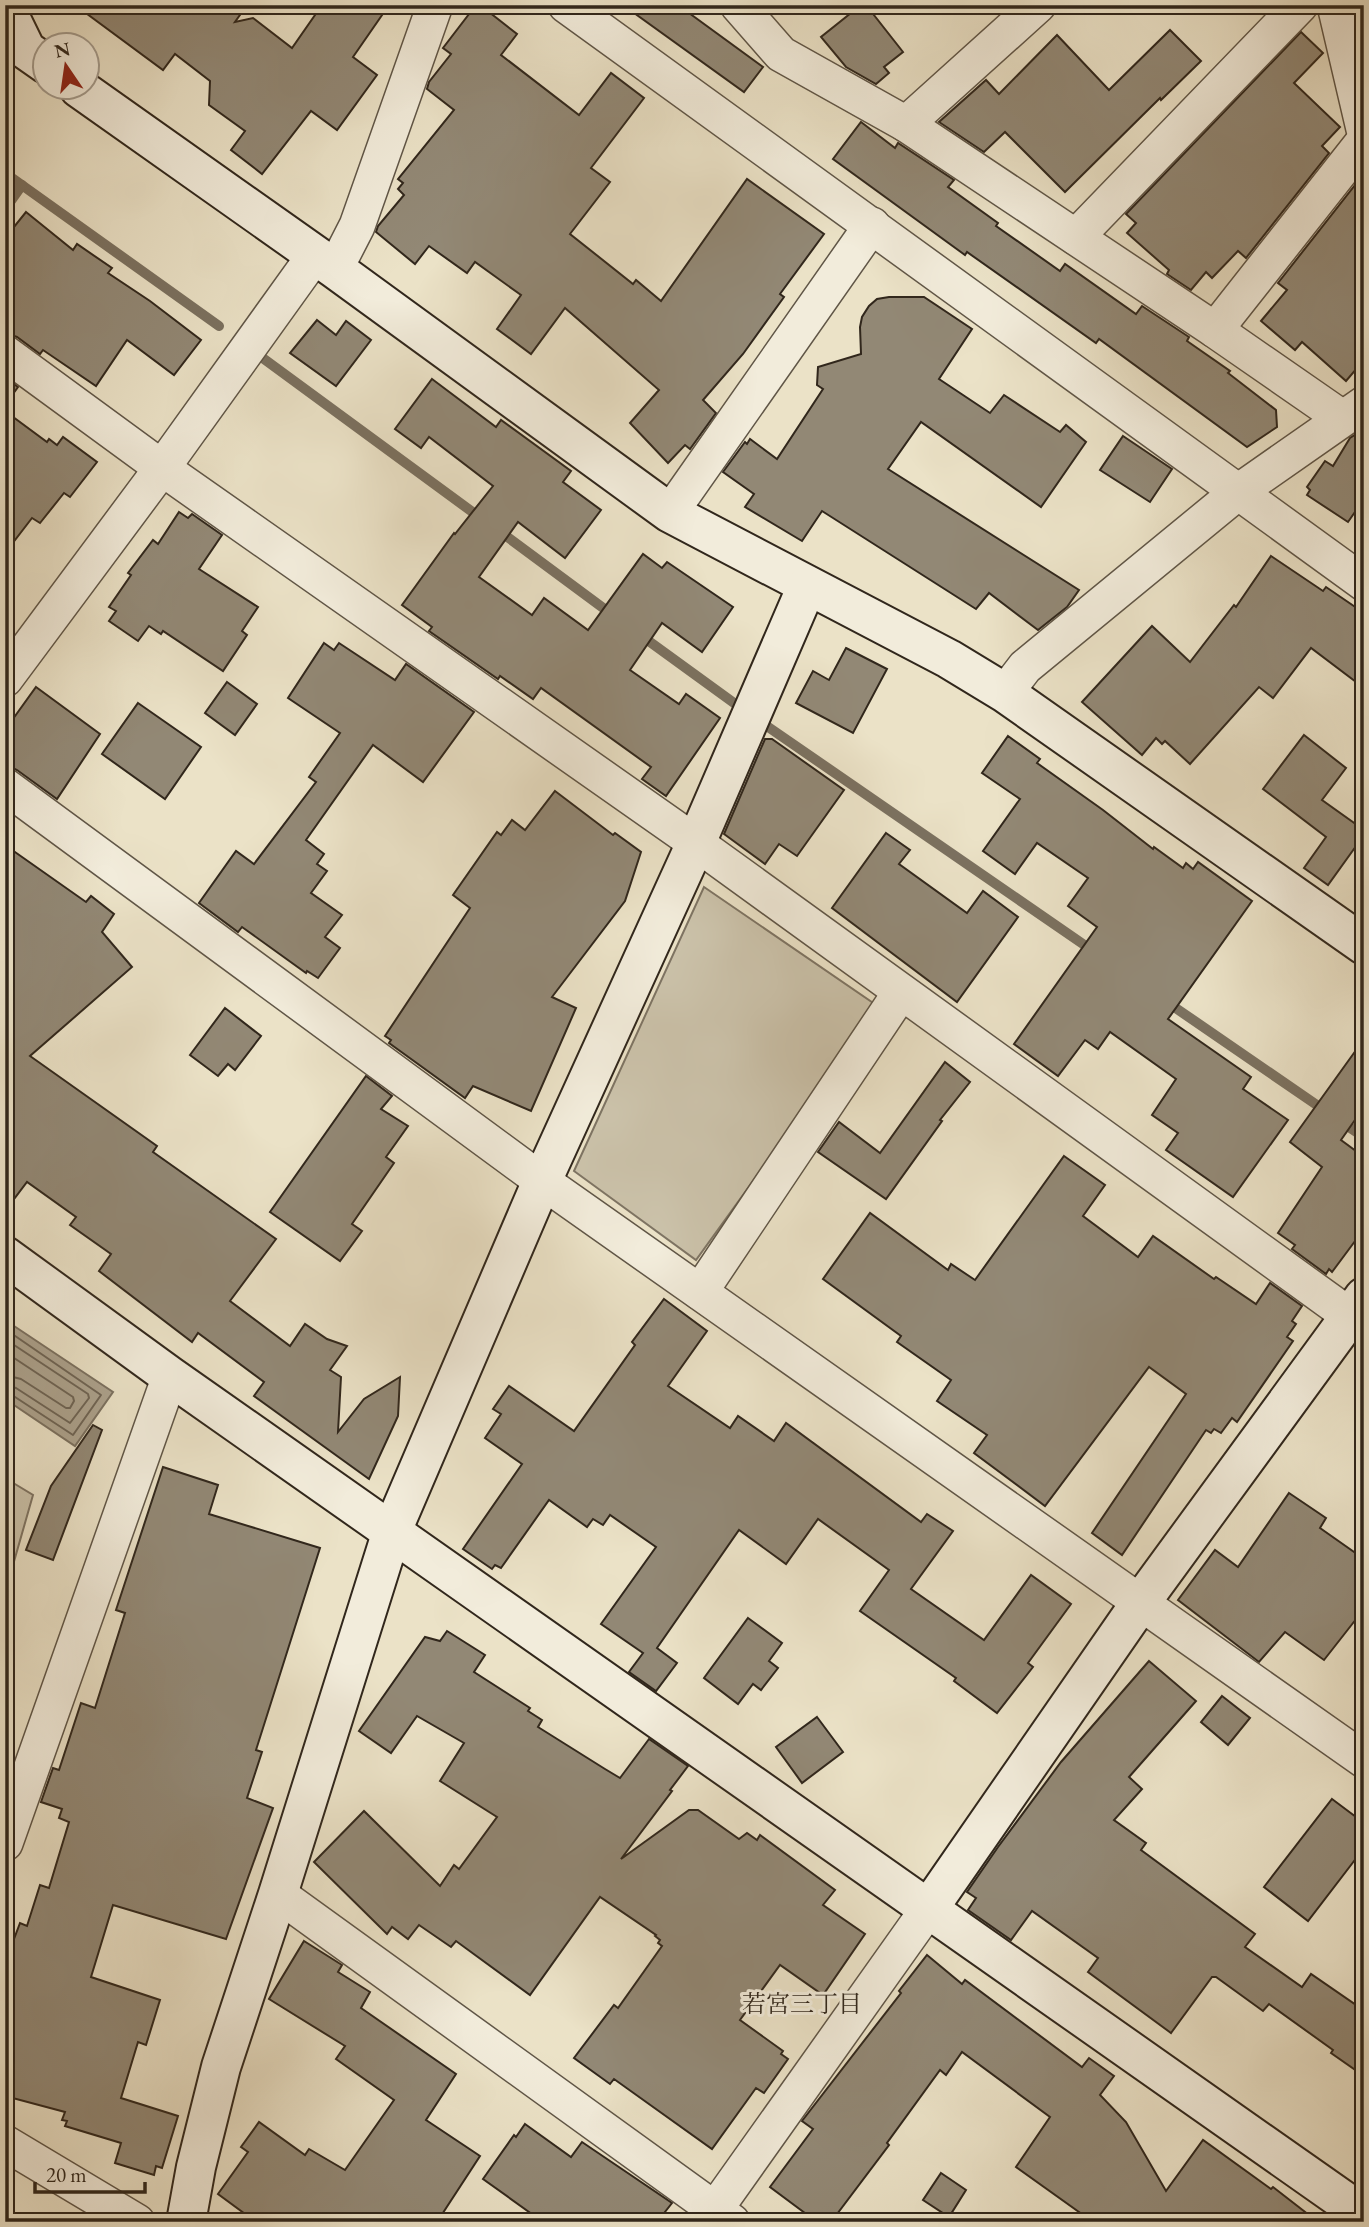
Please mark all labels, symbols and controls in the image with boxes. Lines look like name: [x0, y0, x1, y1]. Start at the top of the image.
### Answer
north arrow: [32, 32, 102, 102]
text: N: [52, 36, 73, 64]
district label: 若宮三丁目: [742, 1988, 862, 2019]
scale bar: [35, 2150, 145, 2194]
text: 20 m: [46, 2161, 87, 2188]

